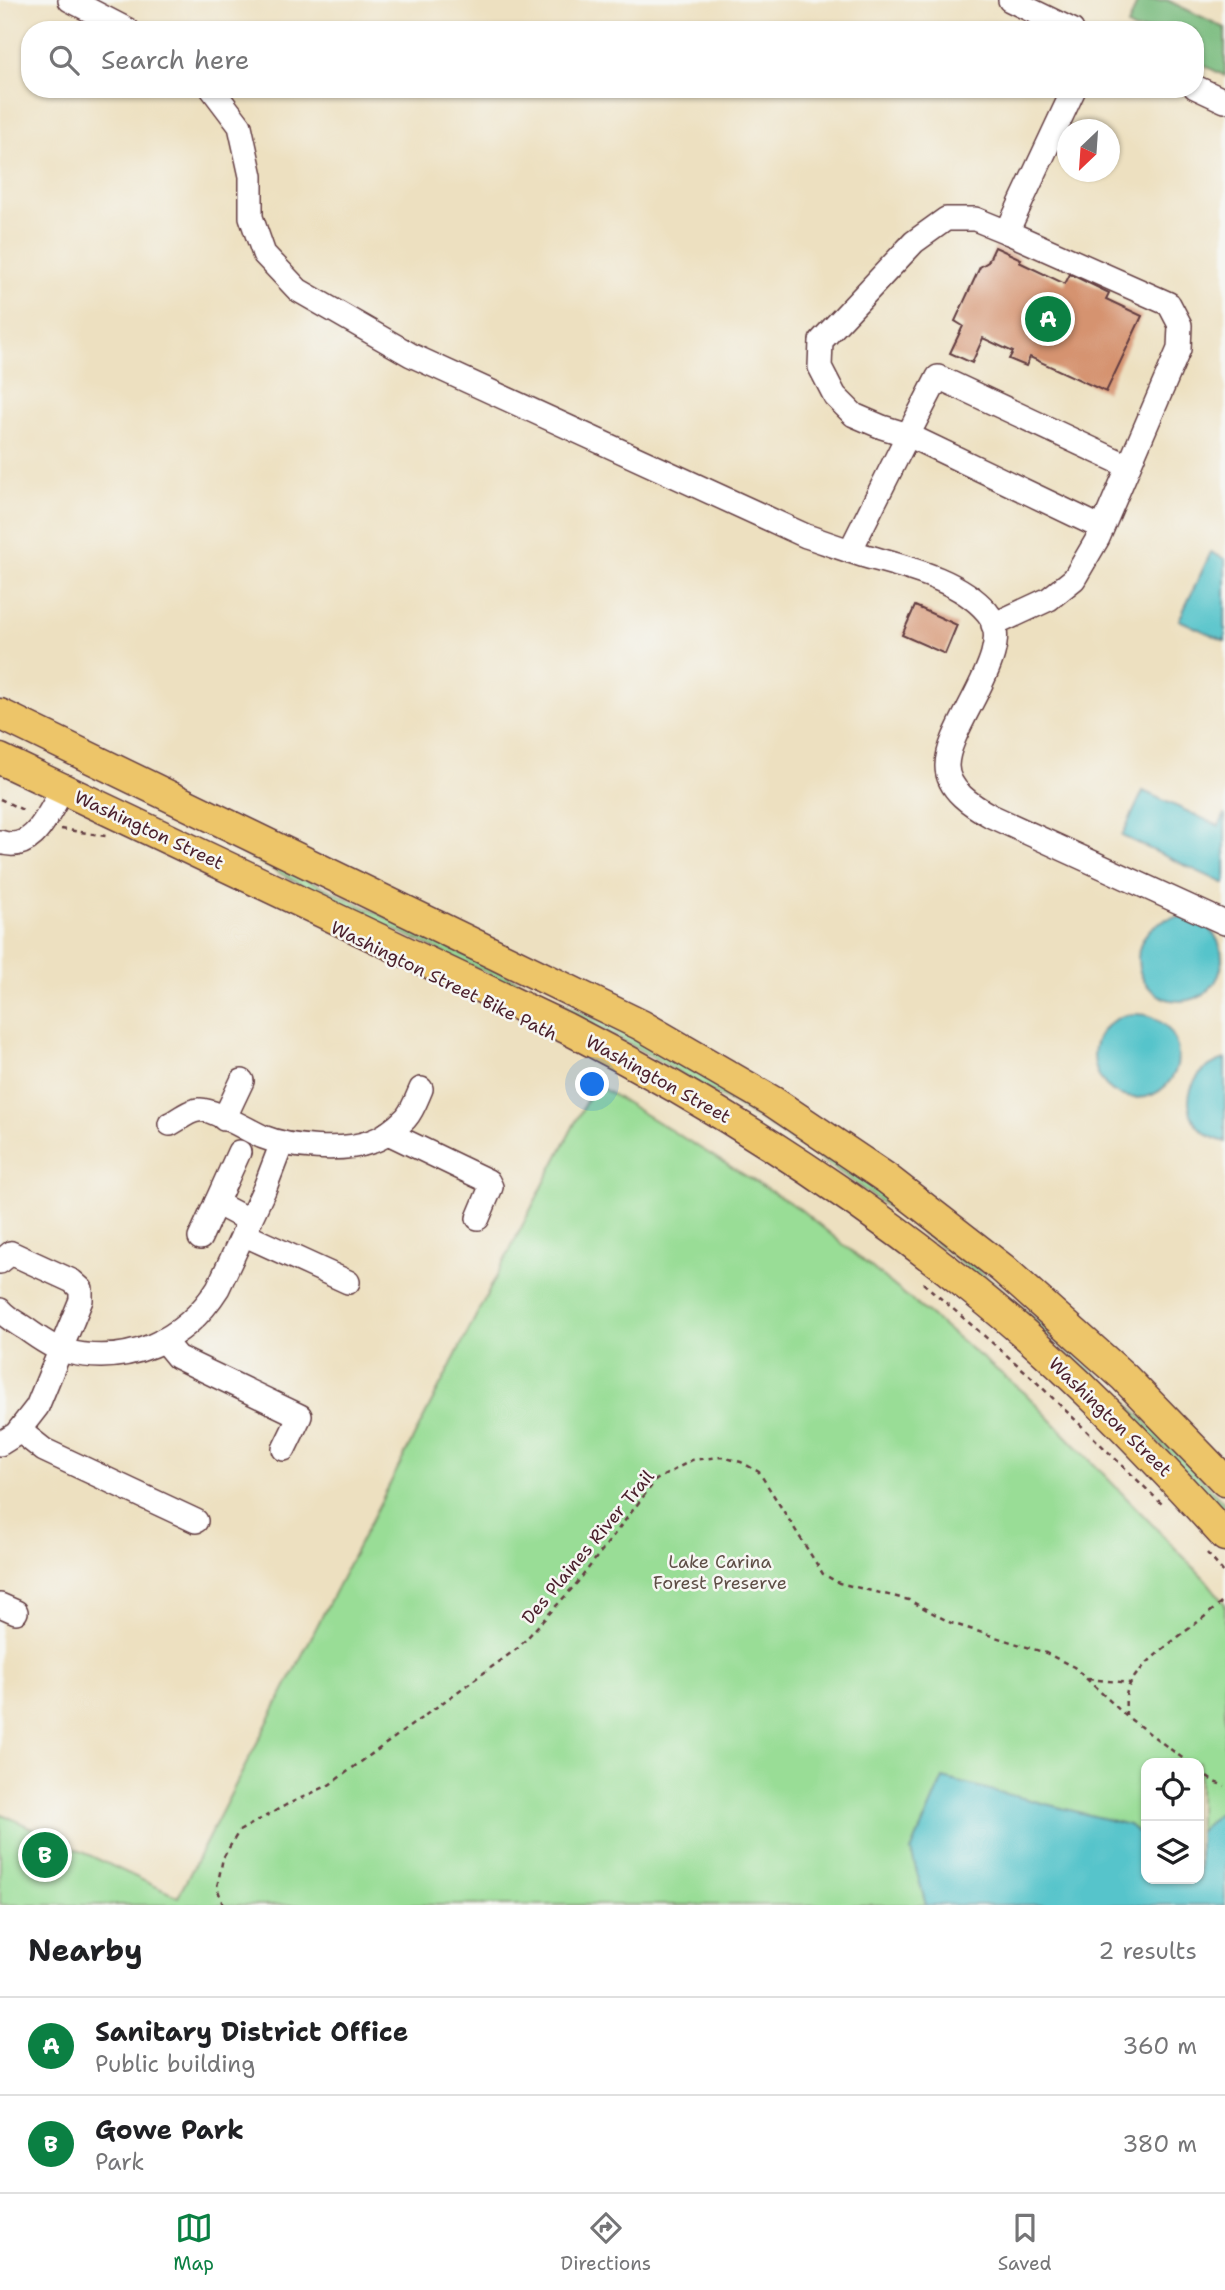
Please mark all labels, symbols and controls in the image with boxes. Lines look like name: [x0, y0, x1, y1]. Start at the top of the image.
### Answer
search box: [21, 21, 1204, 98]
icon: search: [45, 41, 83, 79]
text: Search here: [101, 42, 250, 77]
north arrow: [1057, 119, 1120, 182]
pin: A: [1025, 293, 1071, 345]
street label: Washington Street: [70, 785, 228, 875]
street label: Washington Street Bike Path: [327, 916, 561, 1046]
street label: Washington Street: [581, 1029, 735, 1129]
your location: [575, 1067, 609, 1101]
street label: Washington Street: [1043, 1352, 1177, 1482]
street label: Des Plaines River Trail: [516, 1465, 660, 1629]
park label: Lake Carina Forest Preserve: [653, 1550, 787, 1595]
map controls: [1141, 1758, 1204, 1884]
button: locate: [1141, 1758, 1204, 1821]
button: layers: [1141, 1821, 1204, 1884]
pin: B: [22, 1829, 68, 1881]
text: Nearby: [28, 1930, 143, 1971]
text: 2 results: [1098, 1936, 1197, 1966]
text: Sanitary District Office: [95, 2014, 408, 2049]
text: A: [42, 2031, 60, 2061]
text: 360 m: [1122, 2031, 1197, 2061]
text: Public building: [95, 2049, 255, 2079]
text: Gowe Park: [95, 2112, 244, 2147]
text: B: [44, 2129, 58, 2159]
text: 380 m: [1122, 2129, 1197, 2159]
text: Park: [95, 2147, 144, 2177]
tab: Map: [173, 2209, 214, 2276]
tab: Directions: [561, 2209, 651, 2276]
tab: Saved: [998, 2209, 1052, 2276]

